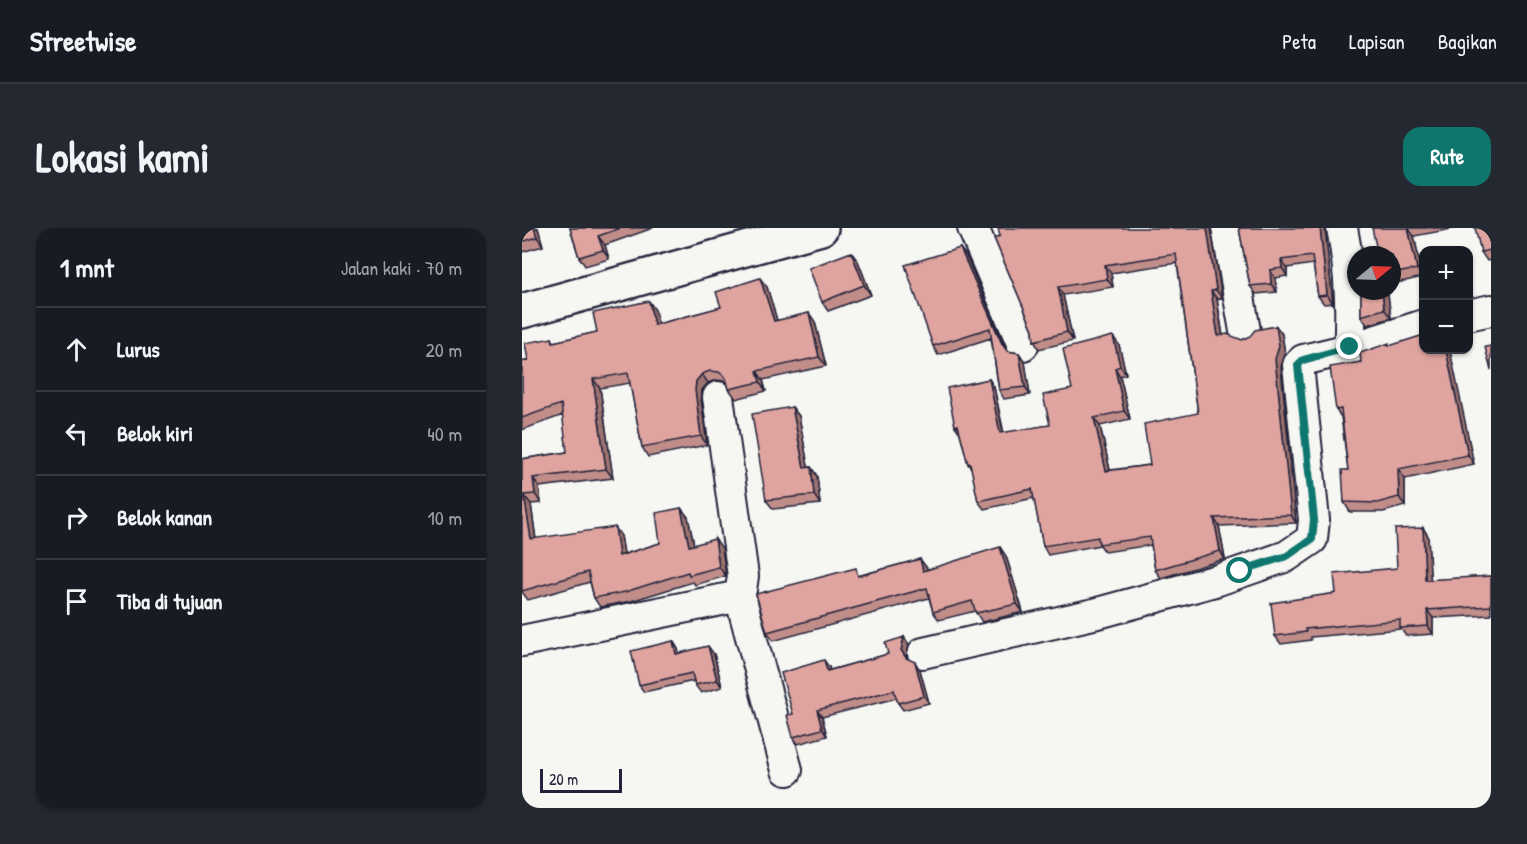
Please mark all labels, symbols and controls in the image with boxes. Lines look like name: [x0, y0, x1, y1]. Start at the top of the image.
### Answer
text: Streetwise: [30, 22, 136, 60]
text: Peta: [1282, 27, 1316, 56]
text: Lapisan: [1349, 27, 1405, 56]
text: Bagikan: [1438, 27, 1497, 56]
button: Rute: [1403, 127, 1491, 186]
text: Lokasi kami: [36, 128, 210, 185]
north arrow: [1347, 246, 1401, 300]
map controls: [1419, 246, 1473, 354]
button: +: [1419, 246, 1473, 300]
text: 1 mnt: [60, 250, 114, 285]
text: Jalan kaki · 70 m: [341, 254, 462, 281]
button: −: [1419, 300, 1473, 354]
icon: ahead: [60, 333, 93, 366]
route end: [1336, 333, 1362, 359]
text: Lurus: [117, 334, 160, 364]
text: 20 m: [425, 336, 462, 363]
icon: left: [60, 417, 93, 450]
text: Belok kiri: [117, 418, 193, 448]
text: 40 m: [427, 420, 462, 447]
icon: right: [60, 501, 93, 534]
text: Belok kanan: [117, 502, 212, 532]
text: 10 m: [428, 504, 462, 531]
route start: [1226, 557, 1252, 583]
icon: arrive: [60, 585, 93, 618]
text: Tiba di tujuan: [117, 586, 222, 616]
scale bar: [540, 766, 622, 794]
text: 20 m: [549, 768, 578, 790]

